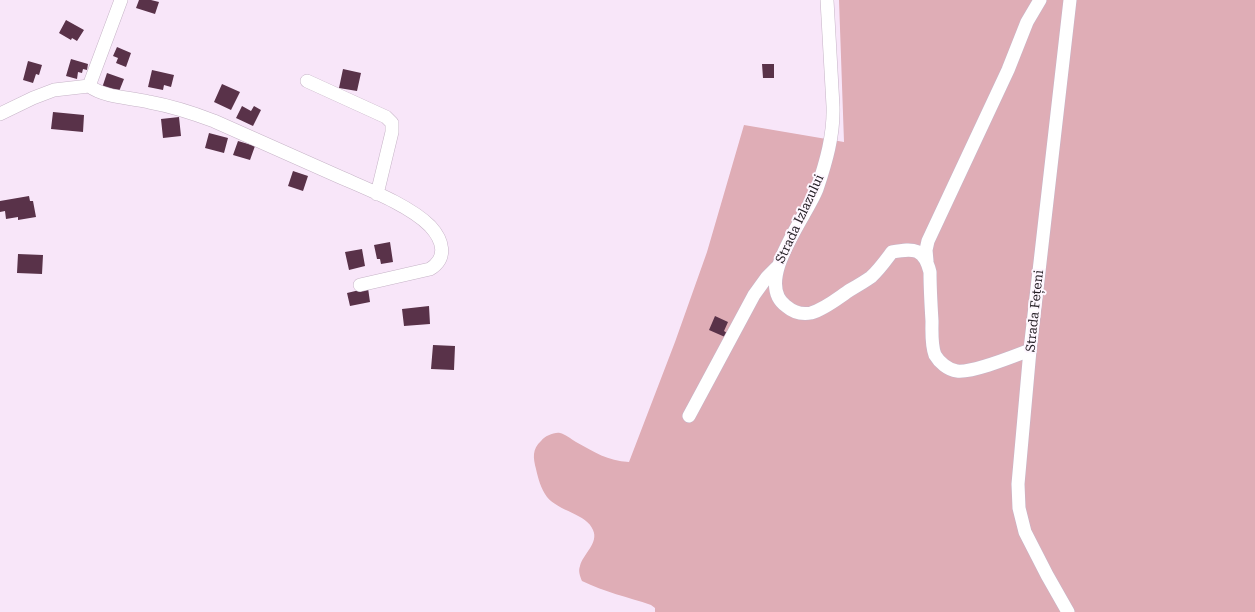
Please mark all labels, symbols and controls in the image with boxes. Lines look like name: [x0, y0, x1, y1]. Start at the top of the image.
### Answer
street label: Strada Izlazului: [773, 172, 827, 266]
street label: Strada Fețeni: [1023, 269, 1047, 353]

